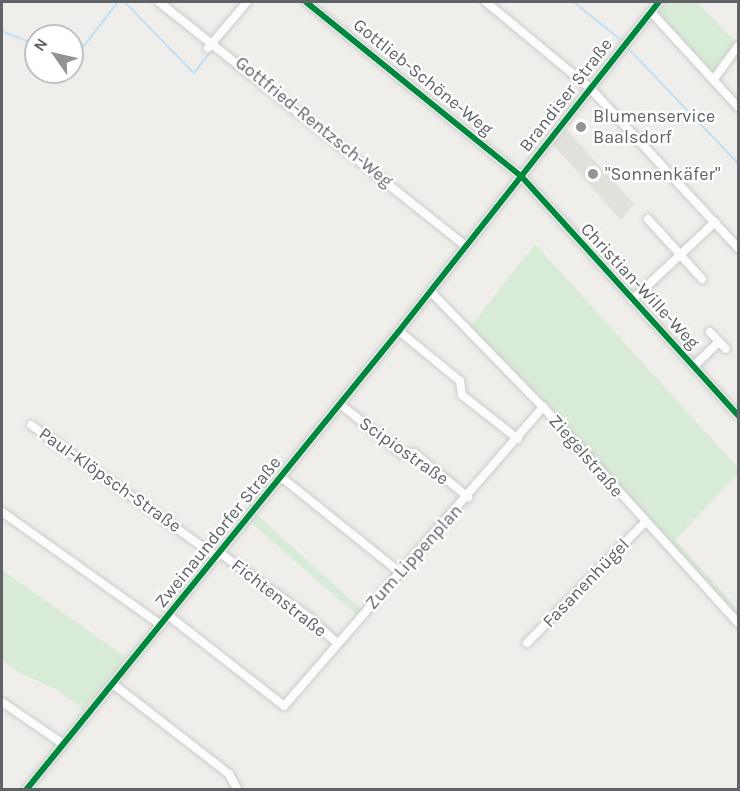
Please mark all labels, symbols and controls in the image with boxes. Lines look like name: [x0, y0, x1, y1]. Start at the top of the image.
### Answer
street label: Gottlieb-Schöne-Weg: [349, 14, 497, 140]
north arrow: [24, 24, 84, 84]
street label: Brandiser Straße: [515, 34, 617, 156]
text: N: [29, 35, 51, 55]
street label: Gottfried-Rentzsch-Weg: [231, 52, 397, 192]
place label: Blumenservice Baalsdorf: [593, 106, 715, 148]
marker: Blumenservice Baalsdorf: [574, 120, 588, 134]
place label: "Sonnenkäfer": [605, 163, 720, 185]
marker: "Sonnenkäfer": [586, 167, 600, 181]
street label: Christian-Wille-Weg: [576, 219, 704, 353]
street label: Ziegelstraße: [544, 410, 628, 502]
street label: Scipiostraße: [355, 412, 453, 490]
street label: Paul-Klöpsch-Straße: [35, 423, 185, 537]
street label: Zweinaundorfer Straße: [150, 452, 286, 612]
street label: Zum Lippenplan: [361, 500, 467, 614]
street label: Fasanenhügel: [538, 534, 634, 632]
street label: Fichtenstraße: [227, 554, 331, 642]

